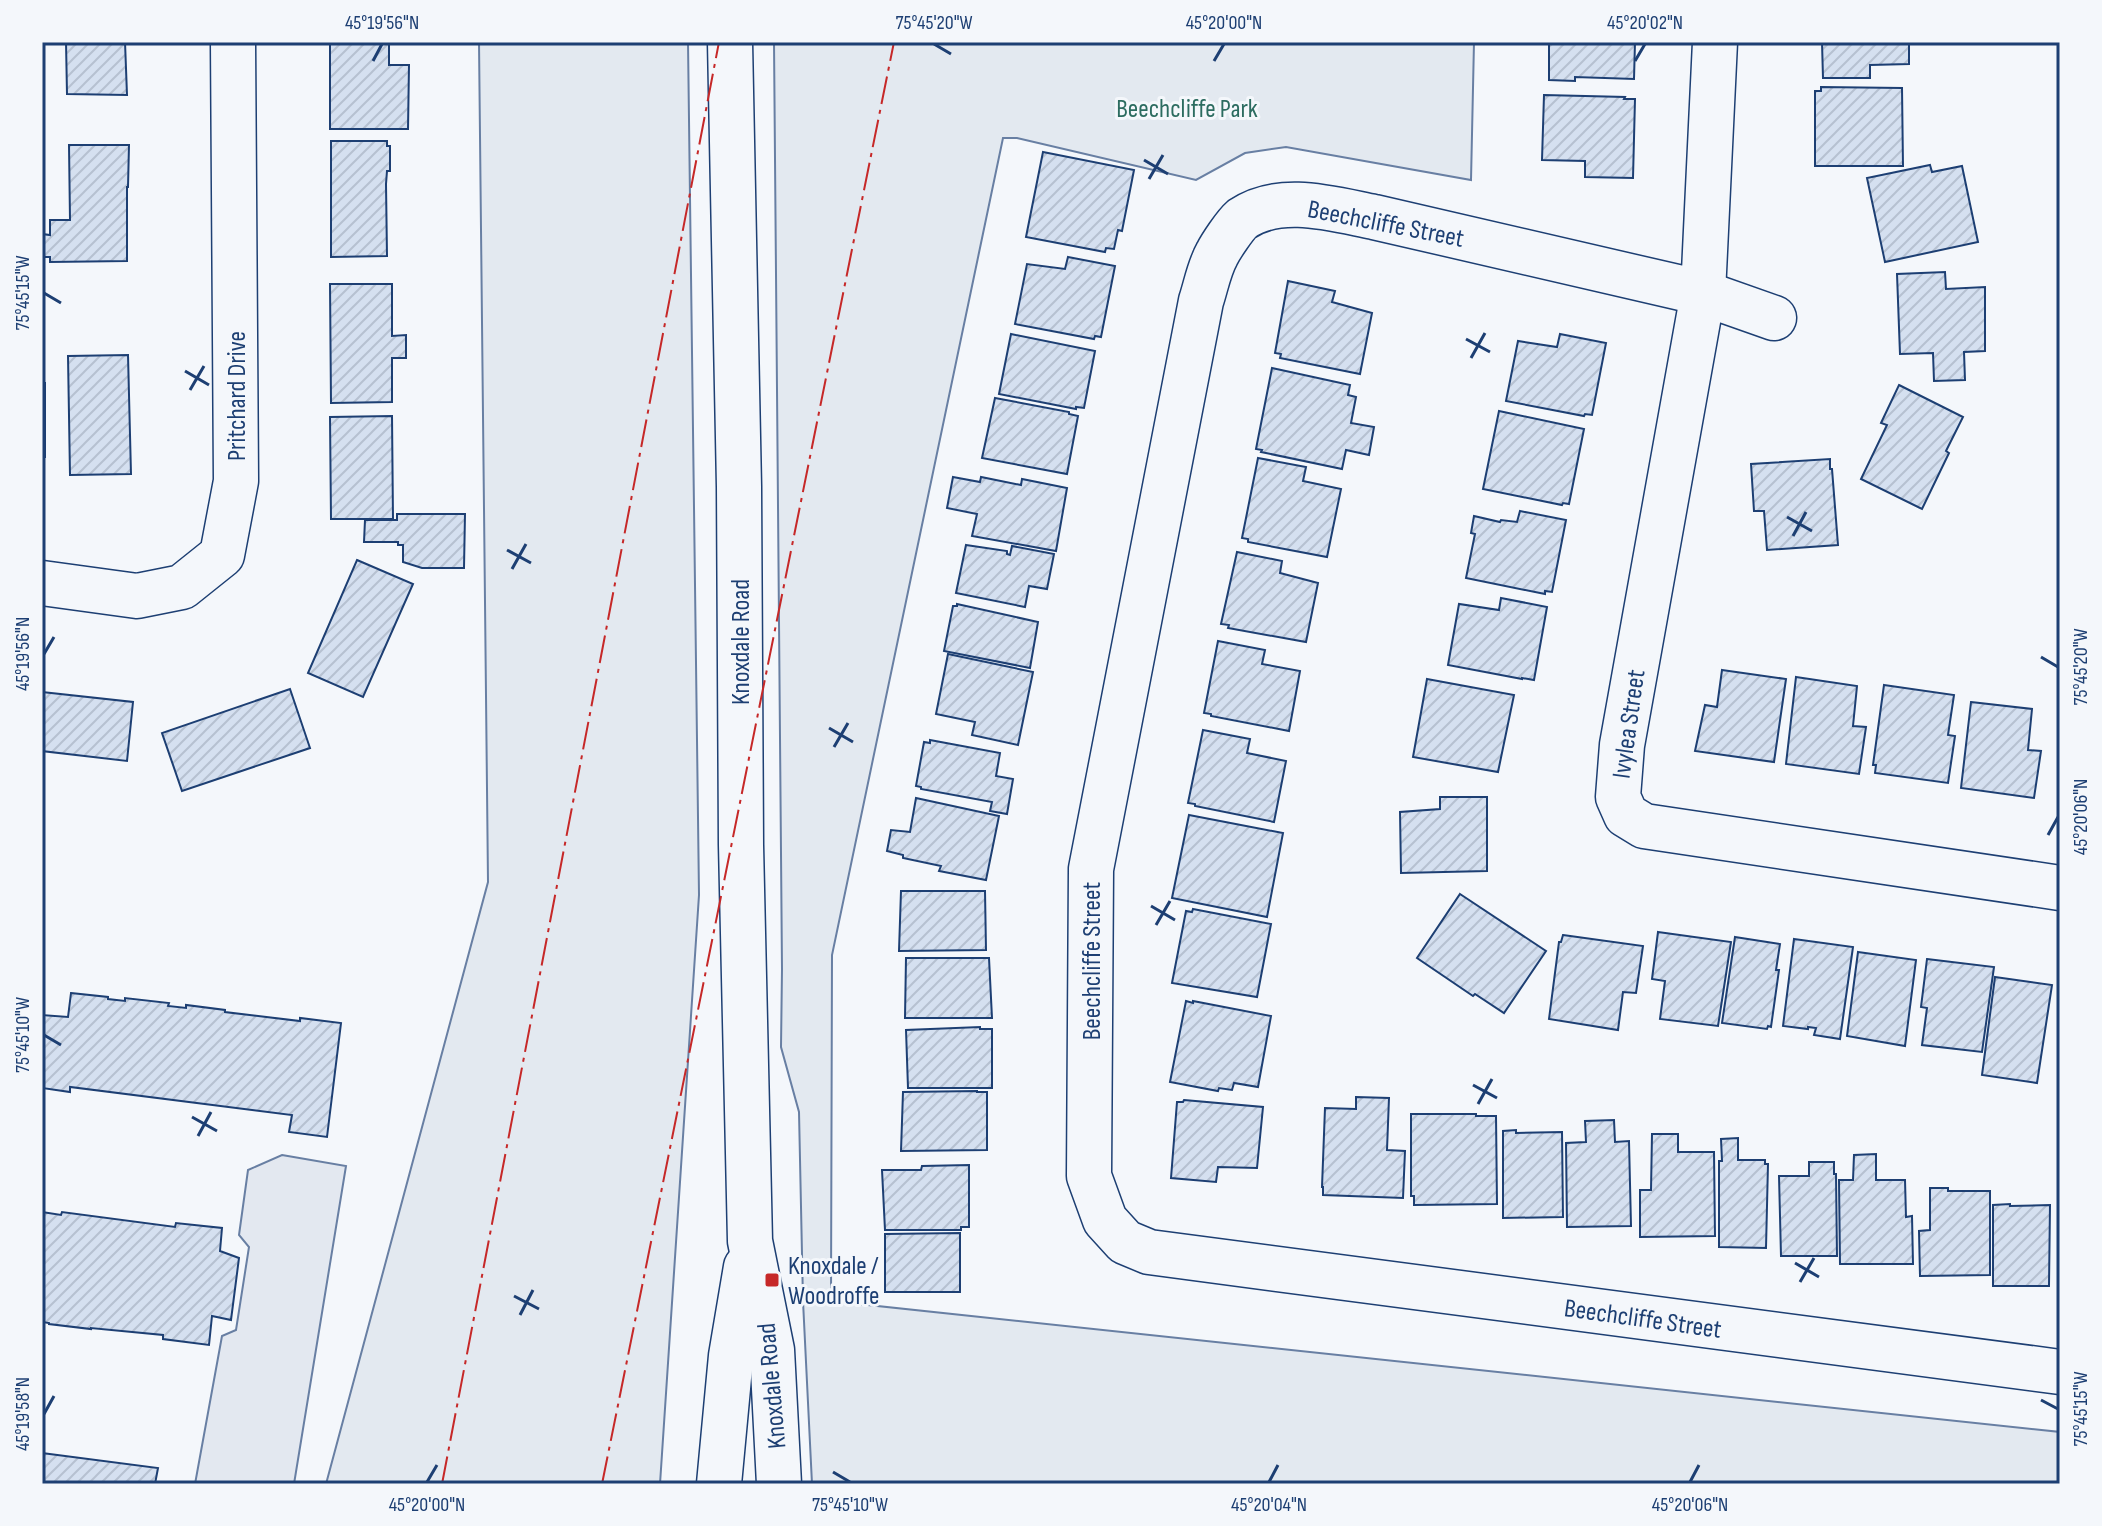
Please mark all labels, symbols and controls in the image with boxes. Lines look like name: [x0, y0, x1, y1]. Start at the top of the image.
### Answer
text: 45°19'56"N: [345, 11, 419, 35]
text: 75°45'20"W: [895, 11, 973, 35]
text: 45°20'00"N: [1186, 11, 1262, 35]
text: 45°20'02"N: [1607, 11, 1683, 35]
park label: Beechcliffe Park: [1116, 94, 1258, 125]
street label: Beechcliffe Street: [1305, 194, 1466, 255]
text: 75°45'15"W: [11, 256, 35, 330]
street label: Pritchard Drive: [222, 331, 253, 461]
street label: Knoxdale Road: [726, 579, 757, 705]
text: 45°19'56"N: [11, 617, 35, 691]
text: 75°45'20"W: [2069, 628, 2093, 706]
street label: Ivylea Street: [1607, 668, 1652, 781]
text: 45°20'06"N: [2069, 779, 2093, 855]
street label: Beechcliffe Street: [1077, 882, 1108, 1040]
text: 75°45'10"W: [11, 997, 35, 1073]
place label: Knoxdale / Woodroffe: [788, 1251, 879, 1312]
marker: Knoxdale / Woodroffe: [763, 1271, 781, 1289]
street label: Beechcliffe Street: [1562, 1293, 1723, 1346]
street label: Knoxdale Road: [752, 1322, 793, 1450]
text: 75°45'15"W: [2069, 1372, 2093, 1446]
text: 45°19'58"N: [11, 1377, 35, 1451]
text: 45°20'00"N: [389, 1493, 465, 1517]
text: 75°45'10"W: [812, 1493, 888, 1517]
text: 45°20'04"N: [1231, 1493, 1307, 1517]
text: 45°20'06"N: [1652, 1493, 1728, 1517]

